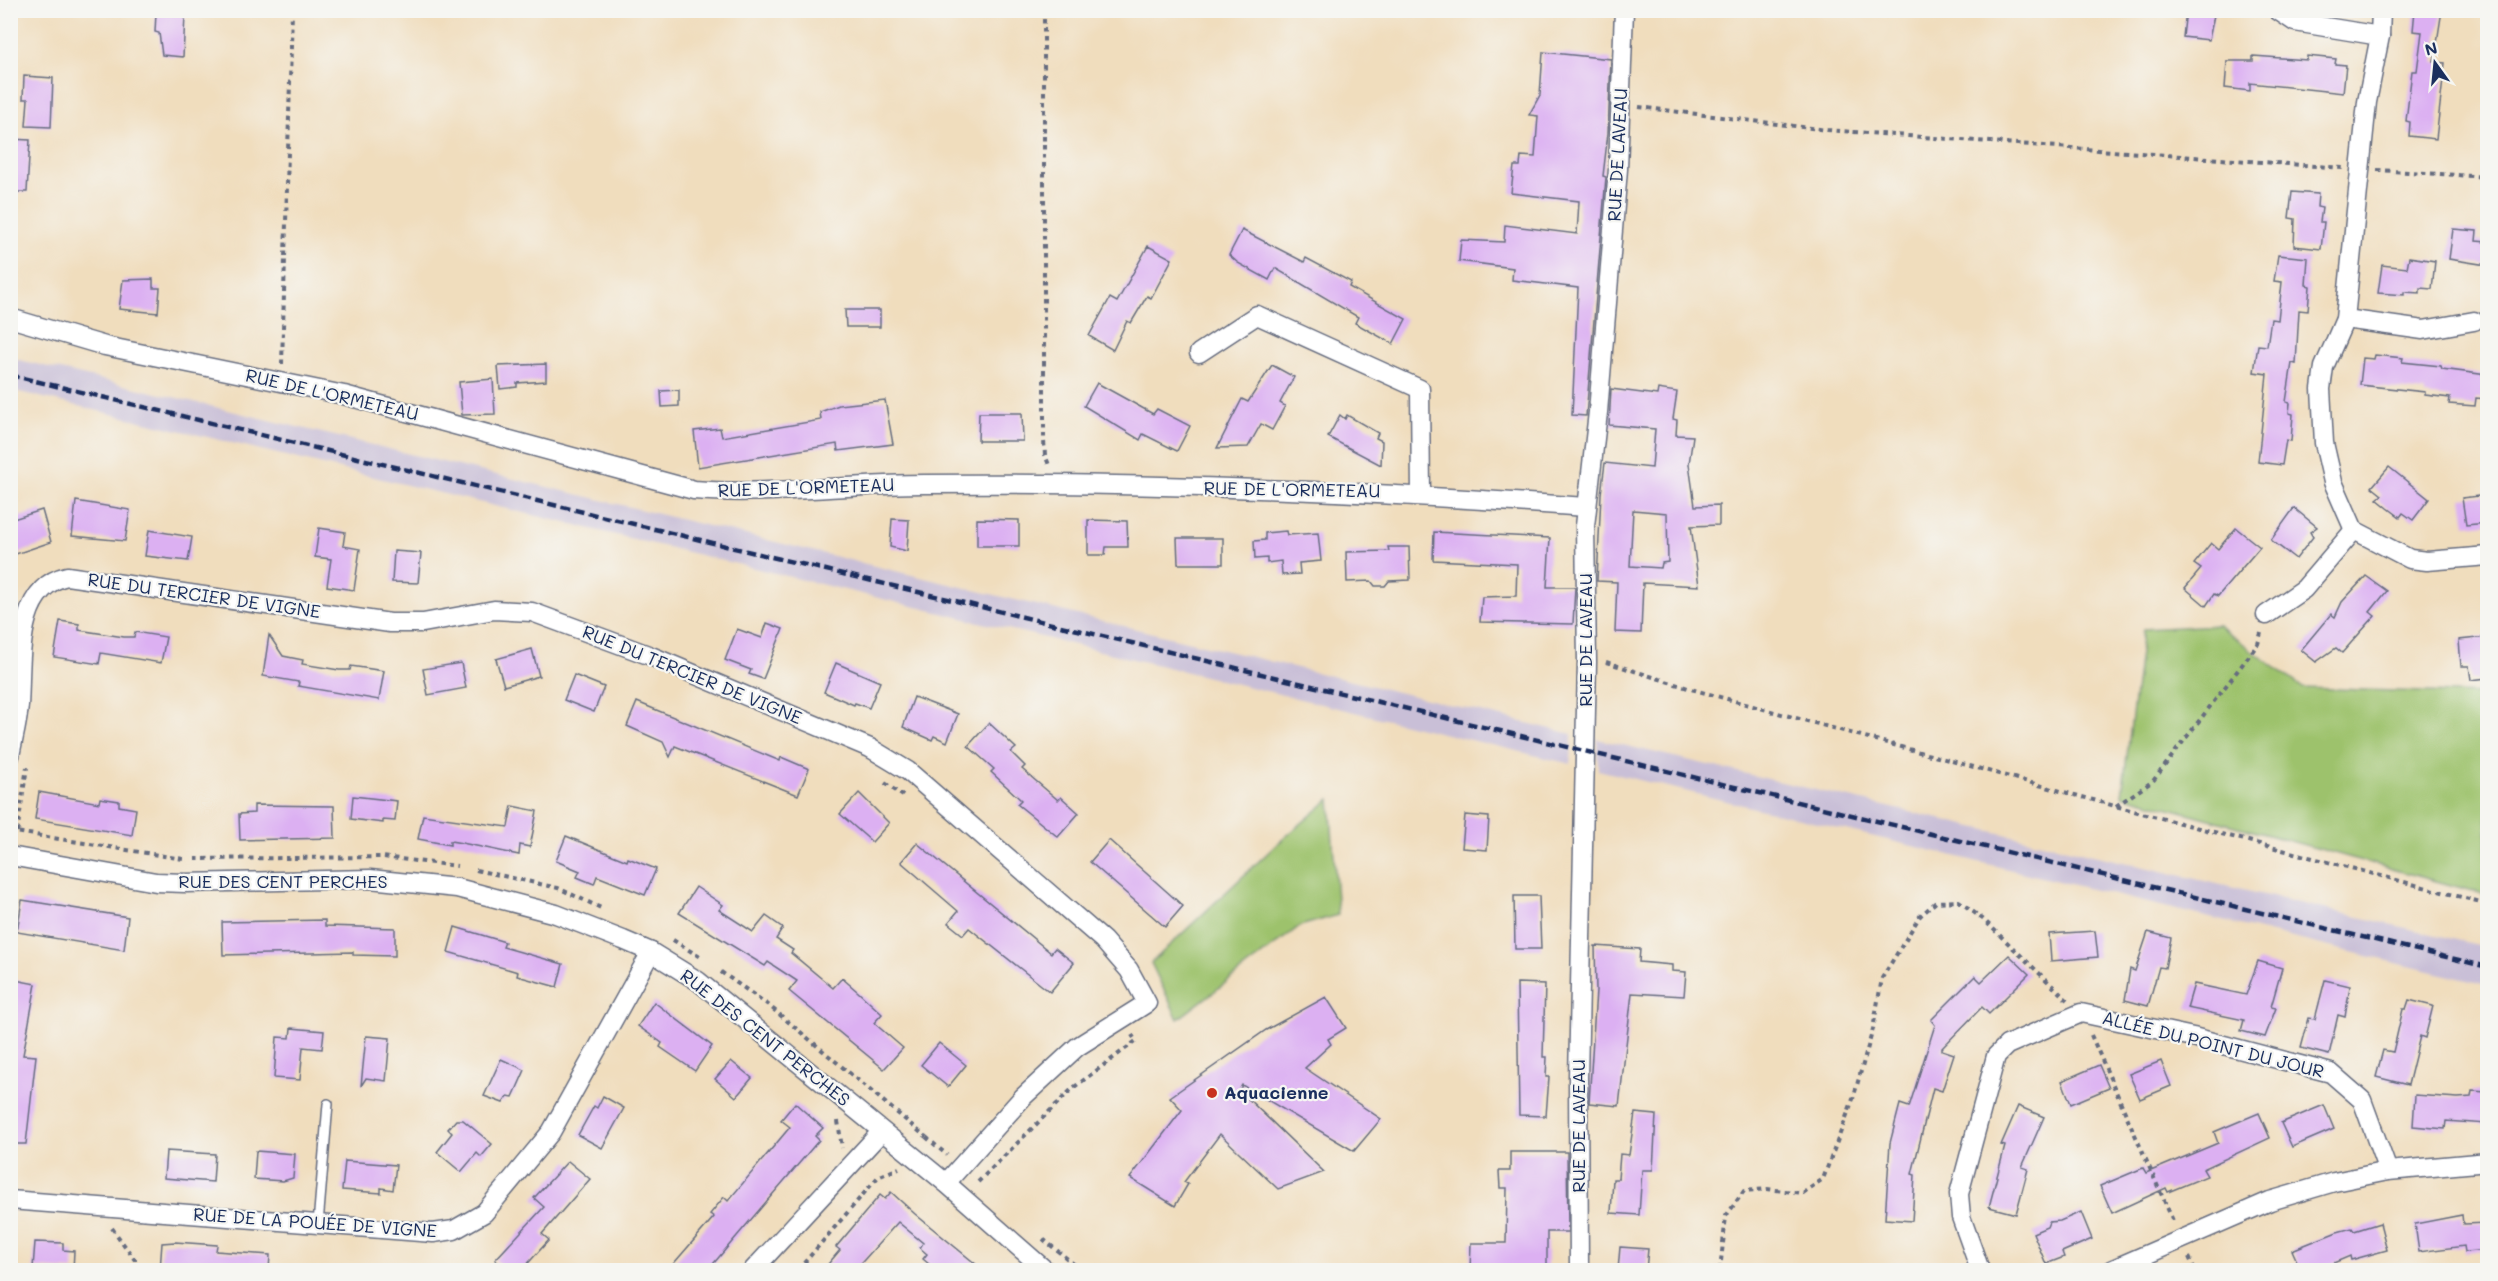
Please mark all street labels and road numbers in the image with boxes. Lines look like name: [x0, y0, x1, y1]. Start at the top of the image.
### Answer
street label: RUE DE LAVEAU: [1602, 88, 1632, 222]
street label: RUE DE L'ORMETEAU: [243, 362, 421, 426]
street label: RUE DE L'ORMETEAU: [717, 472, 895, 502]
street label: RUE DE L'ORMETEAU: [1203, 475, 1381, 503]
street label: RUE DU TERCIER DE VIGNE: [86, 567, 322, 623]
street label: RUE DE LAVEAU: [1573, 573, 1597, 707]
street label: RUE DU TERCIER DE VIGNE: [579, 619, 806, 729]
street label: RUE DES CENT PERCHES: [178, 869, 388, 893]
street label: RUE DES CENT PERCHES: [676, 963, 856, 1111]
street label: ALLÉE DU POINT DU JOUR: [2100, 1005, 2327, 1083]
street label: RUE DE LAVEAU: [1566, 1059, 1590, 1193]
street label: RUE DE LA POUÉE DE VIGNE: [192, 1202, 438, 1242]

